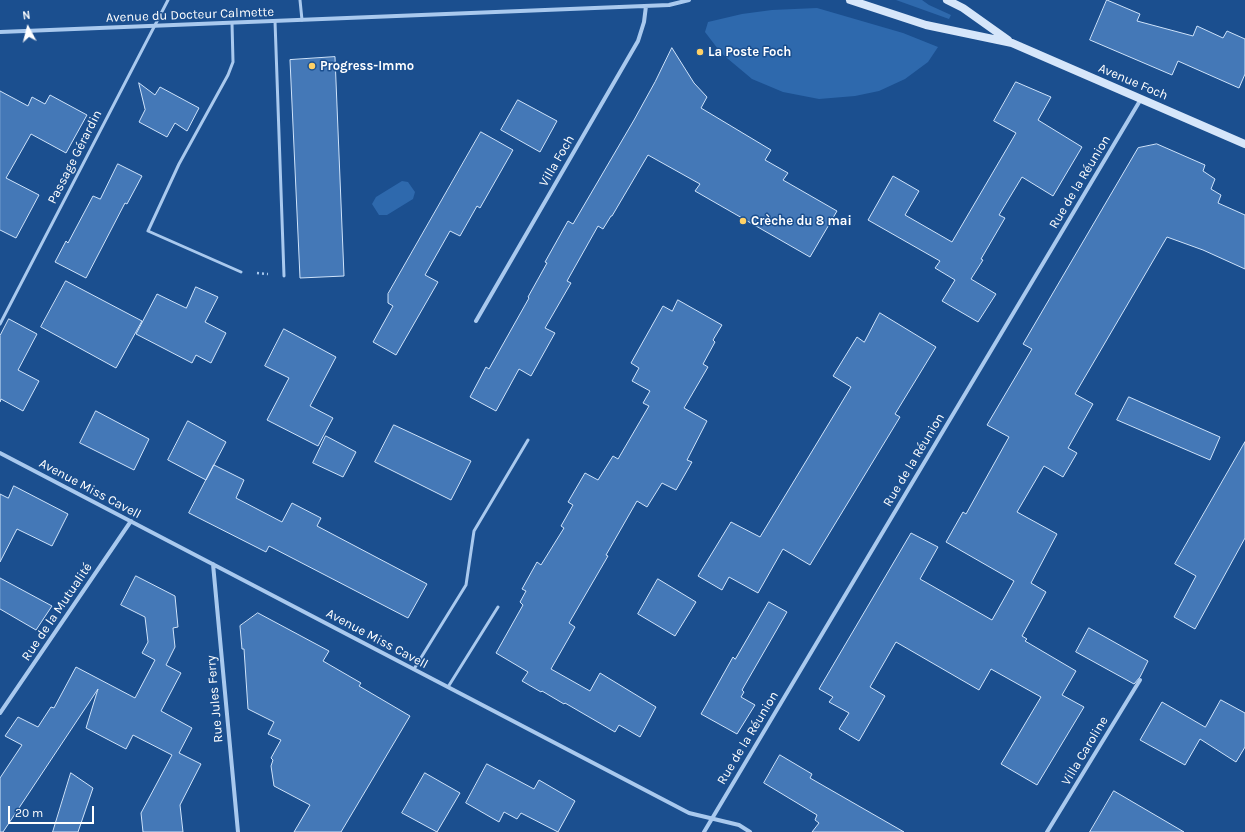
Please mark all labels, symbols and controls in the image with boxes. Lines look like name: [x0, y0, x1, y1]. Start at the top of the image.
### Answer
street label: Avenue du Docteur Calmette: [106, 4, 274, 26]
north arrow: [8, 8, 48, 48]
text: N: [22, 9, 31, 23]
place label: La Poste Foch: [708, 44, 791, 60]
marker: La Poste Foch: [695, 47, 705, 57]
place label: Progress-Immo: [320, 58, 414, 74]
street label: Avenue Foch: [1096, 60, 1170, 104]
marker: Progress-Immo: [307, 61, 317, 71]
street label: Passage Gérardin: [45, 107, 105, 207]
street label: Villa Foch: [536, 132, 578, 190]
street label: Rue de la Réunion: [1046, 132, 1114, 232]
place label: Crèche du 8 mai: [751, 213, 852, 229]
marker: Crèche du 8 mai: [738, 216, 748, 226]
street label: Rue de la Réunion: [880, 410, 948, 510]
street label: Avenue Miss Cavell: [36, 456, 144, 522]
street label: Rue de la Mutualité: [18, 560, 96, 664]
street label: Avenue Miss Cavell: [323, 606, 431, 672]
street label: Rue Jules Ferry: [203, 655, 227, 743]
street label: Rue de la Réunion: [714, 688, 782, 788]
street label: Villa Caroline: [1058, 714, 1112, 788]
scale bar: [10, 798, 96, 824]
text: 20 m: [15, 806, 43, 820]

